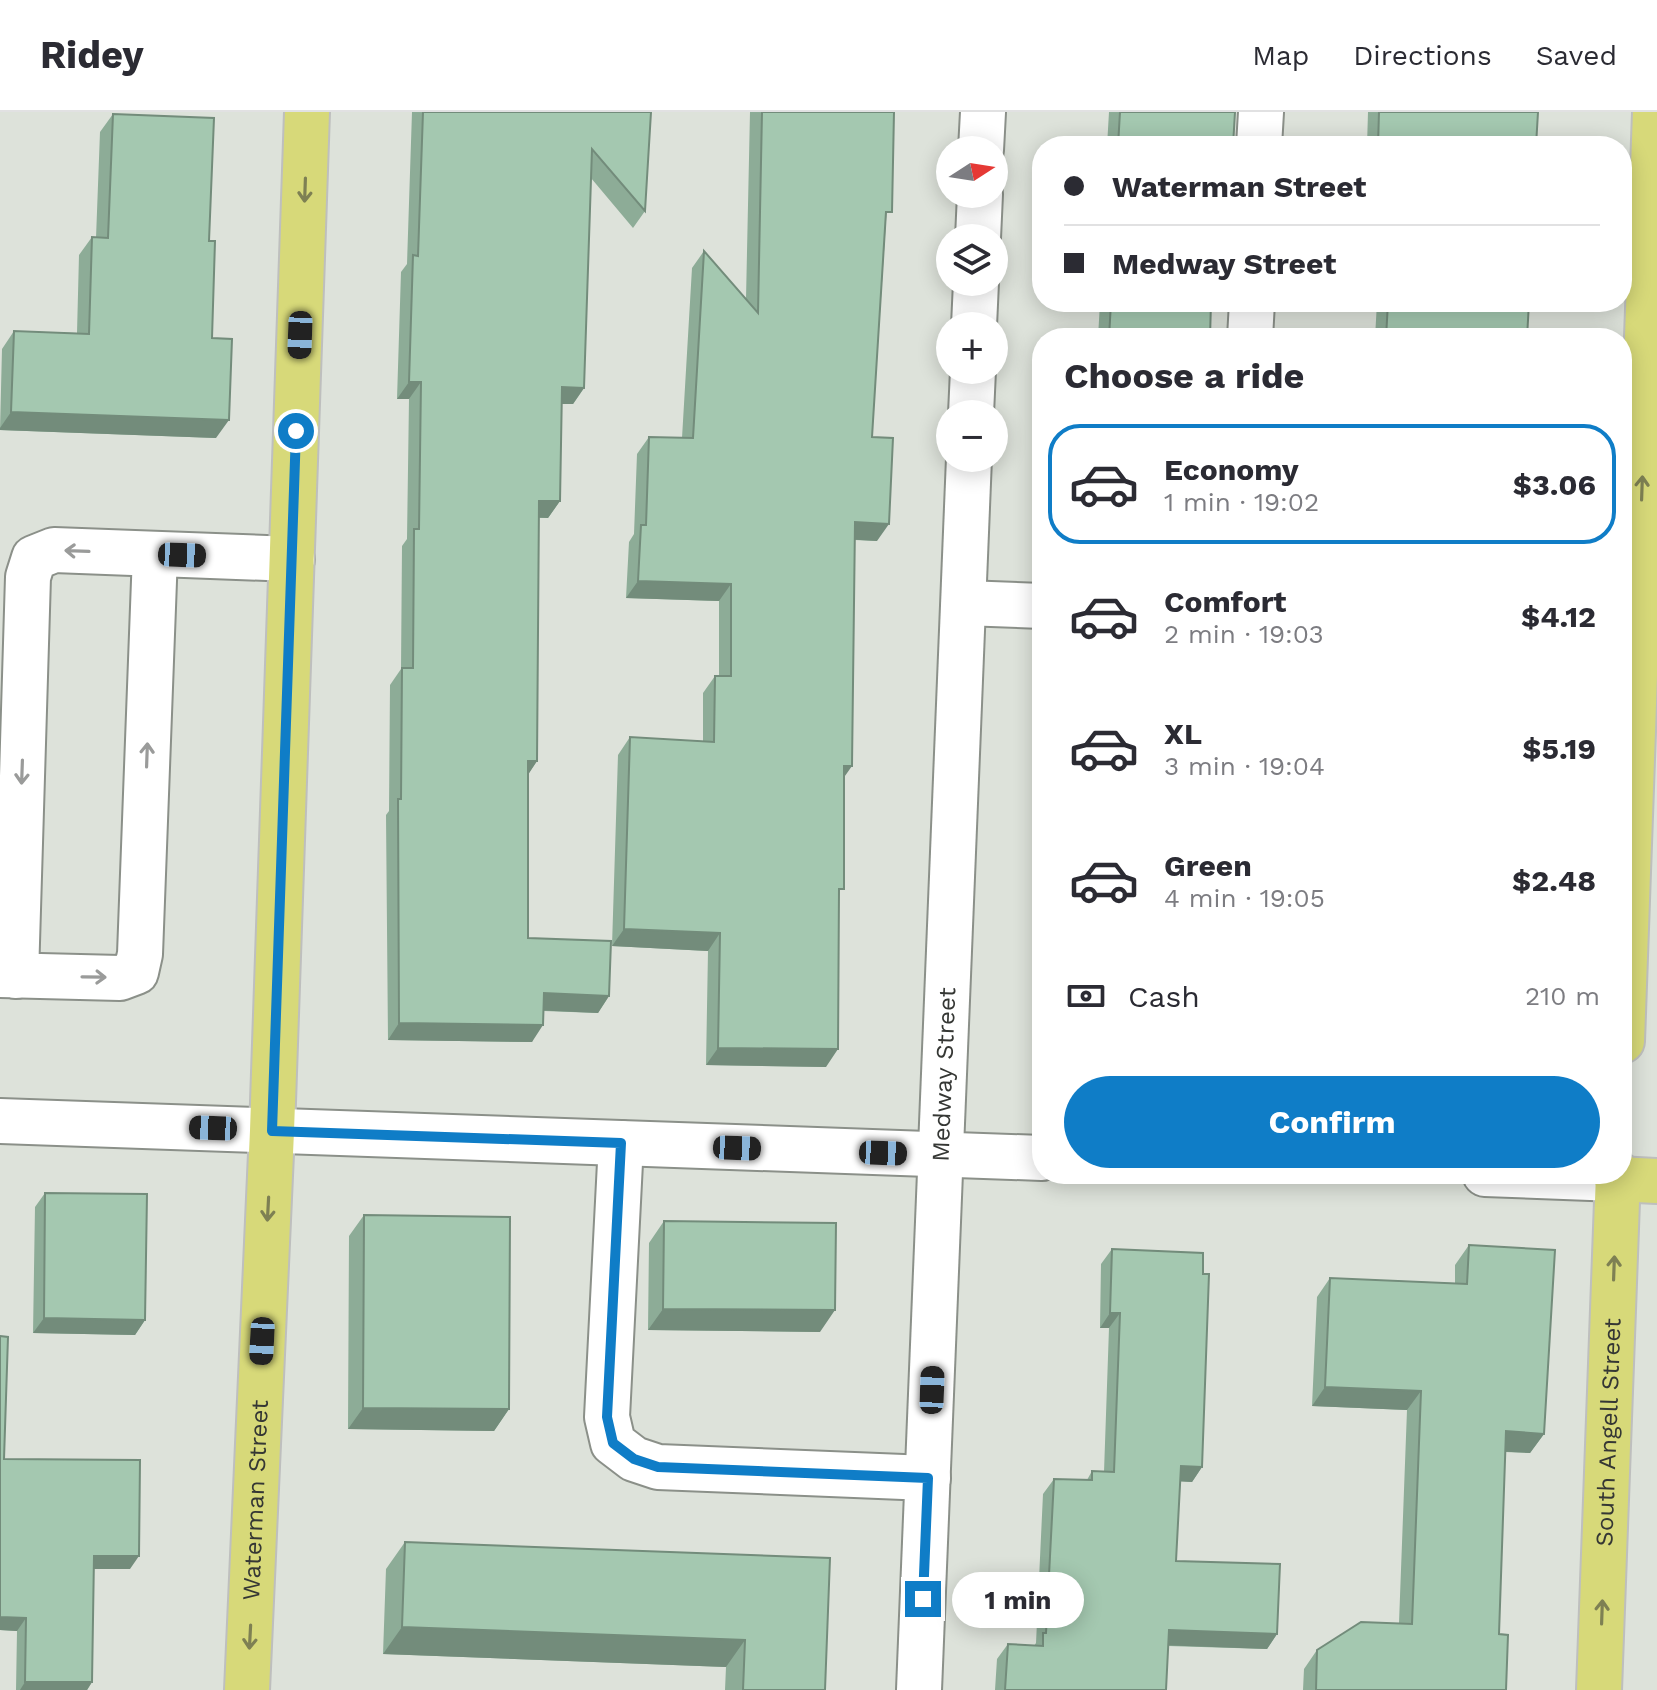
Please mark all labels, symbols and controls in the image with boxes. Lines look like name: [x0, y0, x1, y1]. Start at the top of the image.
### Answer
text: Ridey: [40, 33, 144, 77]
text: Map: [1252, 39, 1309, 72]
text: Directions: [1353, 39, 1492, 72]
text: Saved: [1536, 39, 1617, 72]
north arrow: [936, 136, 1008, 208]
map controls: [936, 136, 1008, 472]
text: Waterman Street: [1112, 169, 1366, 204]
one-way arrow: [297, 176, 312, 203]
button: layers: [936, 224, 1008, 296]
text: Medway Street: [1112, 246, 1336, 281]
car: [287, 311, 313, 359]
button: +: [936, 312, 1008, 384]
text: Choose a ride: [1064, 355, 1304, 397]
button: −: [936, 400, 1008, 472]
route start: [278, 413, 314, 449]
icon: car: [1068, 448, 1140, 520]
text: Economy: [1164, 452, 1299, 487]
text: $3.06: [1513, 467, 1596, 502]
one-way arrow: [1634, 475, 1649, 502]
text: 1 min · 19:02: [1164, 487, 1319, 517]
car: [158, 542, 206, 568]
one-way arrow: [64, 543, 91, 558]
icon: car: [1068, 580, 1140, 652]
text: Comfort: [1164, 584, 1286, 619]
text: $4.12: [1521, 599, 1596, 634]
text: 2 min · 19:03: [1164, 619, 1324, 649]
icon: car: [1068, 712, 1140, 784]
text: XL: [1164, 716, 1202, 751]
text: $5.19: [1522, 731, 1596, 766]
one-way arrow: [140, 742, 155, 769]
text: 3 min · 19:04: [1164, 751, 1325, 781]
one-way arrow: [15, 758, 30, 785]
icon: car: [1068, 844, 1140, 916]
text: Green: [1164, 848, 1252, 883]
text: $2.48: [1512, 863, 1596, 898]
text: 4 min · 19:05: [1164, 883, 1325, 913]
one-way arrow: [80, 970, 107, 985]
icon: cash: [1064, 974, 1108, 1018]
text: Cash: [1128, 979, 1200, 1014]
text: 210 m: [1525, 981, 1600, 1011]
street label: Medway Street: [926, 987, 962, 1162]
button: Confirm: [1064, 1076, 1600, 1168]
car: [189, 1115, 237, 1141]
car: [713, 1135, 761, 1161]
car: [859, 1140, 907, 1166]
one-way arrow: [261, 1195, 276, 1222]
one-way arrow: [1607, 1255, 1622, 1282]
car: [249, 1316, 275, 1366]
street label: South Angell Street: [1590, 1318, 1627, 1547]
car: [919, 1366, 945, 1414]
street label: Waterman Street: [237, 1399, 274, 1601]
callout: 1 min: [951, 1571, 1083, 1627]
route end: [905, 1581, 941, 1617]
text: 1 min: [985, 1585, 1051, 1615]
one-way arrow: [1594, 1599, 1609, 1626]
one-way arrow: [242, 1623, 257, 1650]

